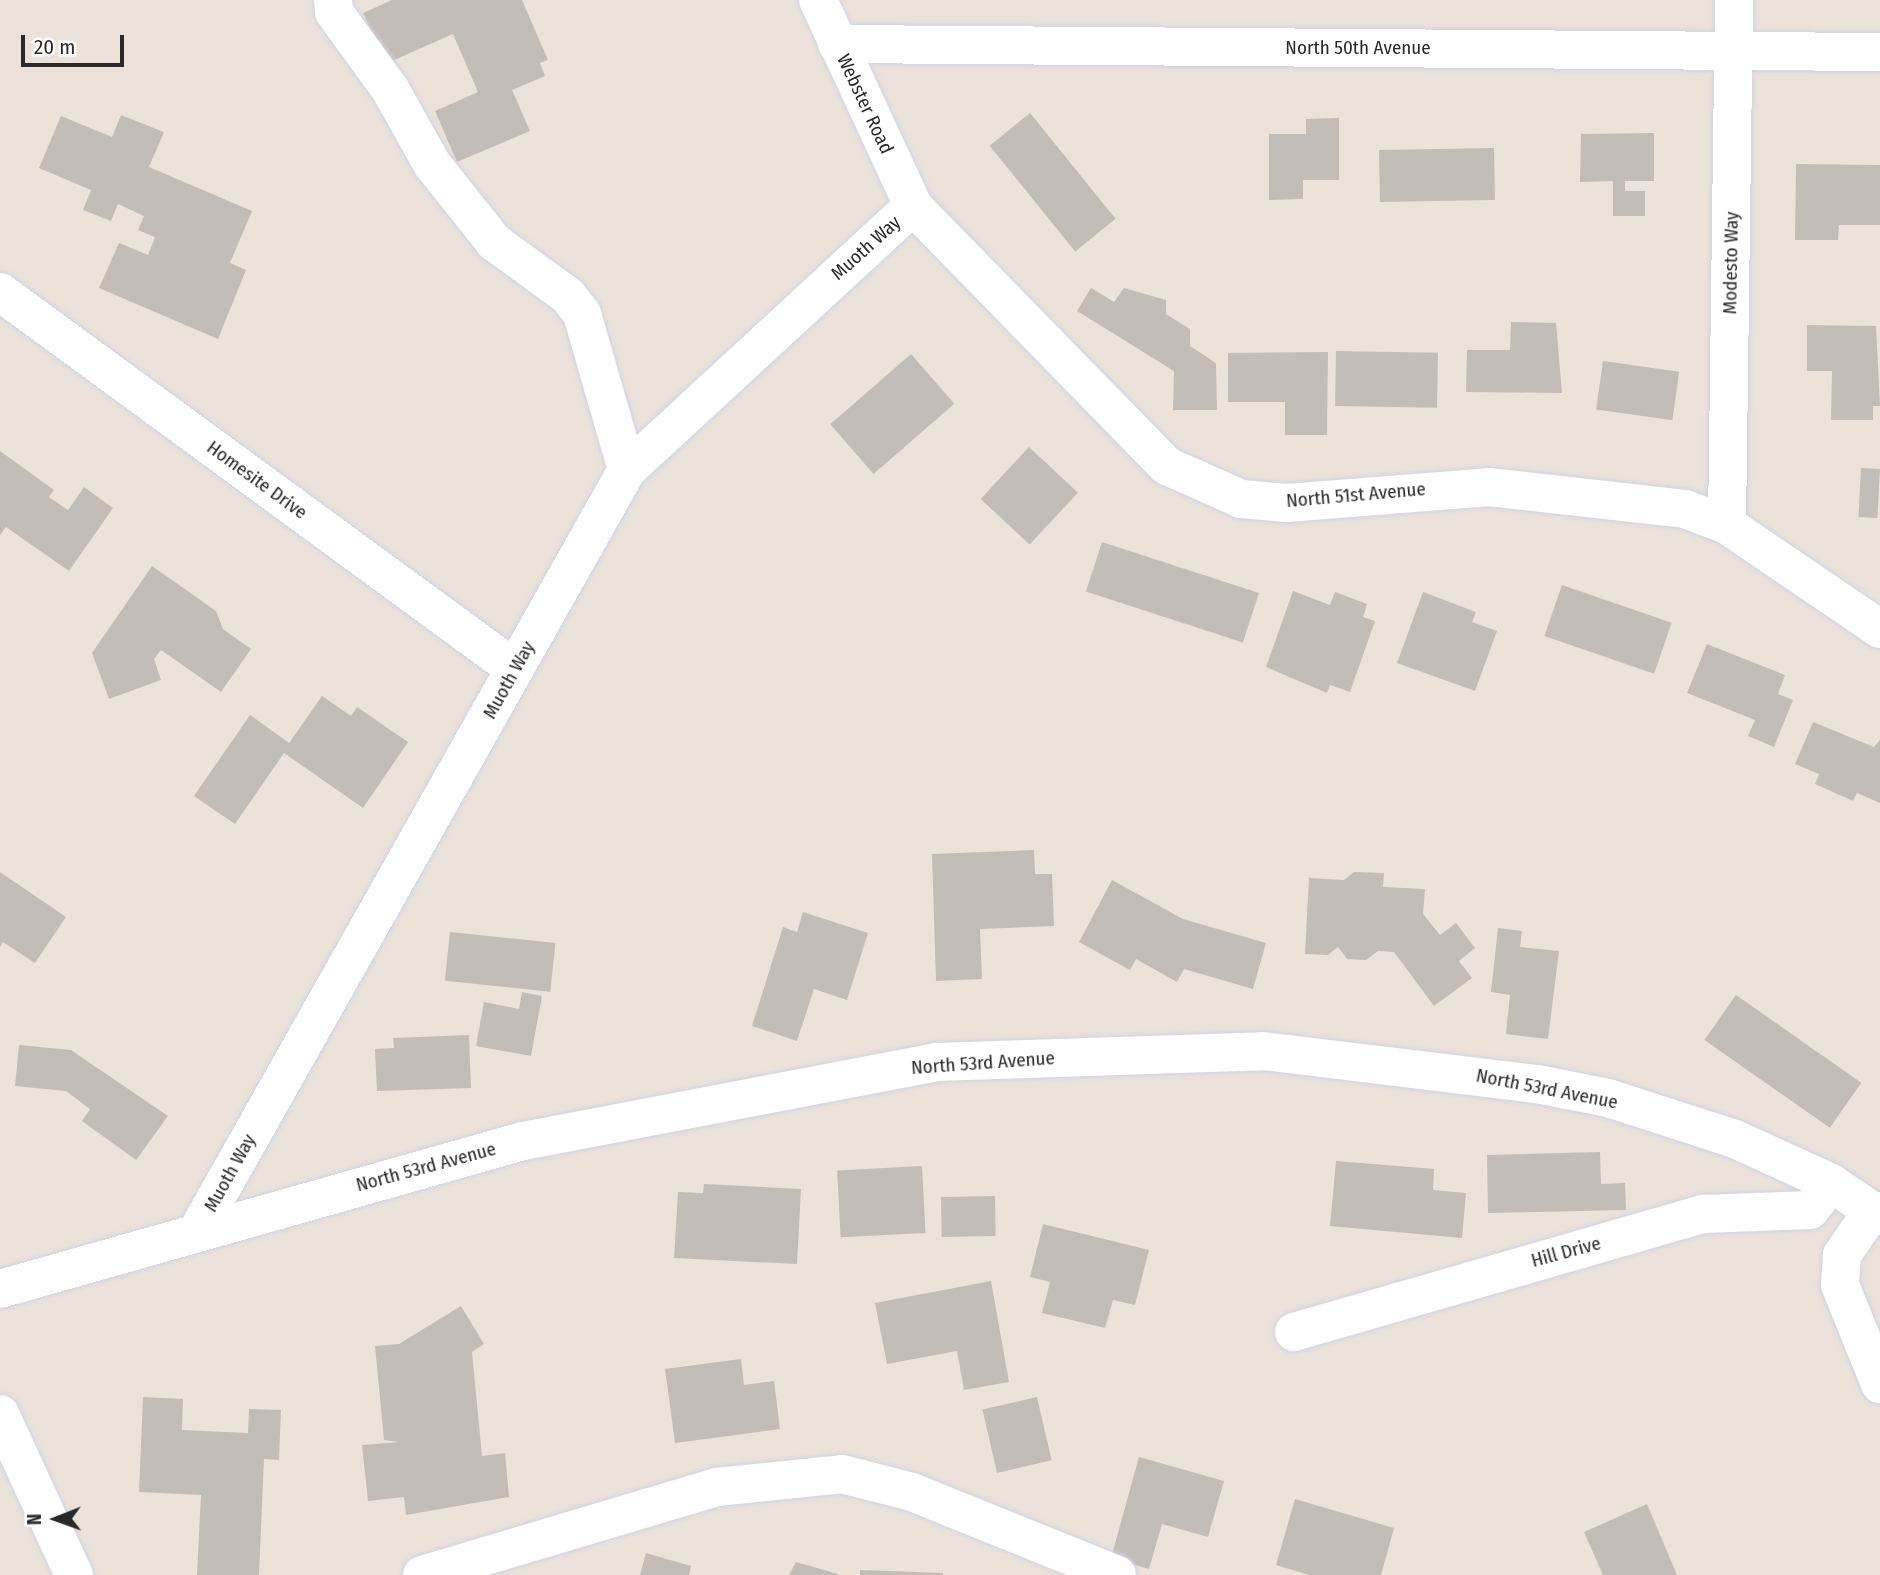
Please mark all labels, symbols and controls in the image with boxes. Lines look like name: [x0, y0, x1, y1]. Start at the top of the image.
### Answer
scale bar: [24, 21, 128, 65]
text: 20 m: [34, 34, 75, 60]
street label: North 50th Avenue: [1285, 37, 1431, 59]
street label: Webster Road: [832, 50, 898, 158]
street label: Muoth Way: [827, 211, 905, 285]
street label: Modesto Way: [1719, 211, 1743, 315]
street label: Homesite Drive: [202, 436, 312, 524]
street label: North 51st Avenue: [1285, 478, 1427, 512]
street label: Muoth Way: [478, 637, 540, 723]
street label: North 53rd Avenue: [910, 1047, 1056, 1079]
street label: North 53rd Avenue: [1474, 1064, 1620, 1114]
street label: Muoth Way: [199, 1130, 261, 1216]
street label: North 53rd Avenue: [354, 1137, 498, 1197]
street label: Hill Drive: [1529, 1232, 1603, 1272]
north arrow: [21, 1484, 91, 1554]
text: N: [23, 1513, 46, 1525]

